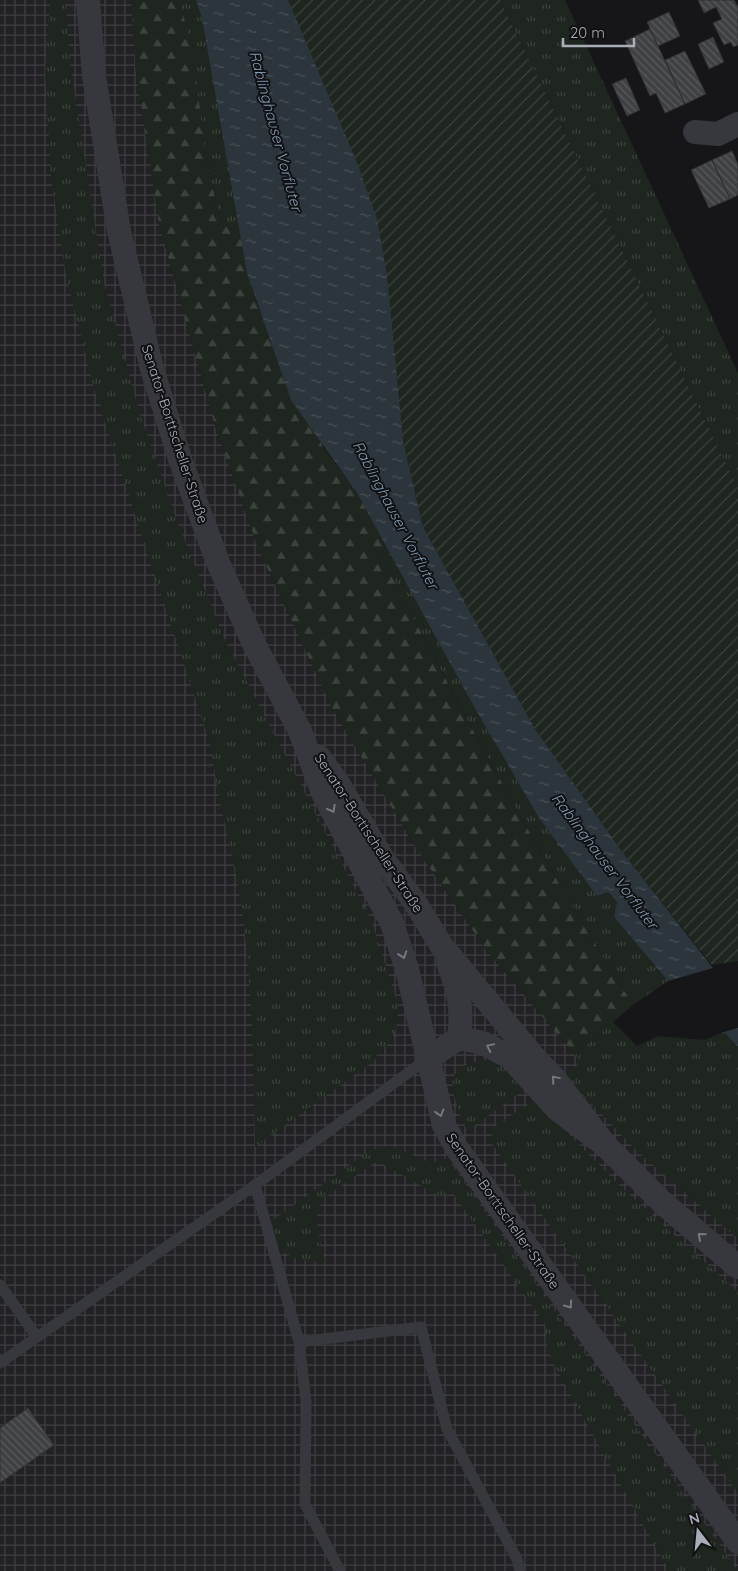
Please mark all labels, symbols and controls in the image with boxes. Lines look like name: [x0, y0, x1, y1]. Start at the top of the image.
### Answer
scale bar: [563, 15, 634, 47]
text: 20 m: [570, 23, 605, 42]
water label: Rablinghauser Vorfluter: [245, 49, 307, 216]
street label: Senator-Borttscheller-Straße: [138, 343, 212, 526]
water label: Rablinghauser Vorfluter: [349, 437, 444, 594]
street label: Senator-Borttscheller-Straße: [311, 750, 427, 916]
water label: Rablinghauser Vorfluter: [548, 789, 664, 935]
one-way arrow: [326, 804, 336, 813]
one-way arrow: [397, 950, 407, 958]
one-way arrow: [486, 1043, 495, 1053]
one-way arrow: [551, 1076, 560, 1085]
one-way arrow: [434, 1108, 444, 1116]
street label: Senator-Borttscheller-Straße: [442, 1129, 564, 1293]
one-way arrow: [697, 1232, 706, 1241]
one-way arrow: [563, 1299, 572, 1309]
north arrow: [673, 1506, 723, 1556]
text: N: [687, 1508, 702, 1529]

